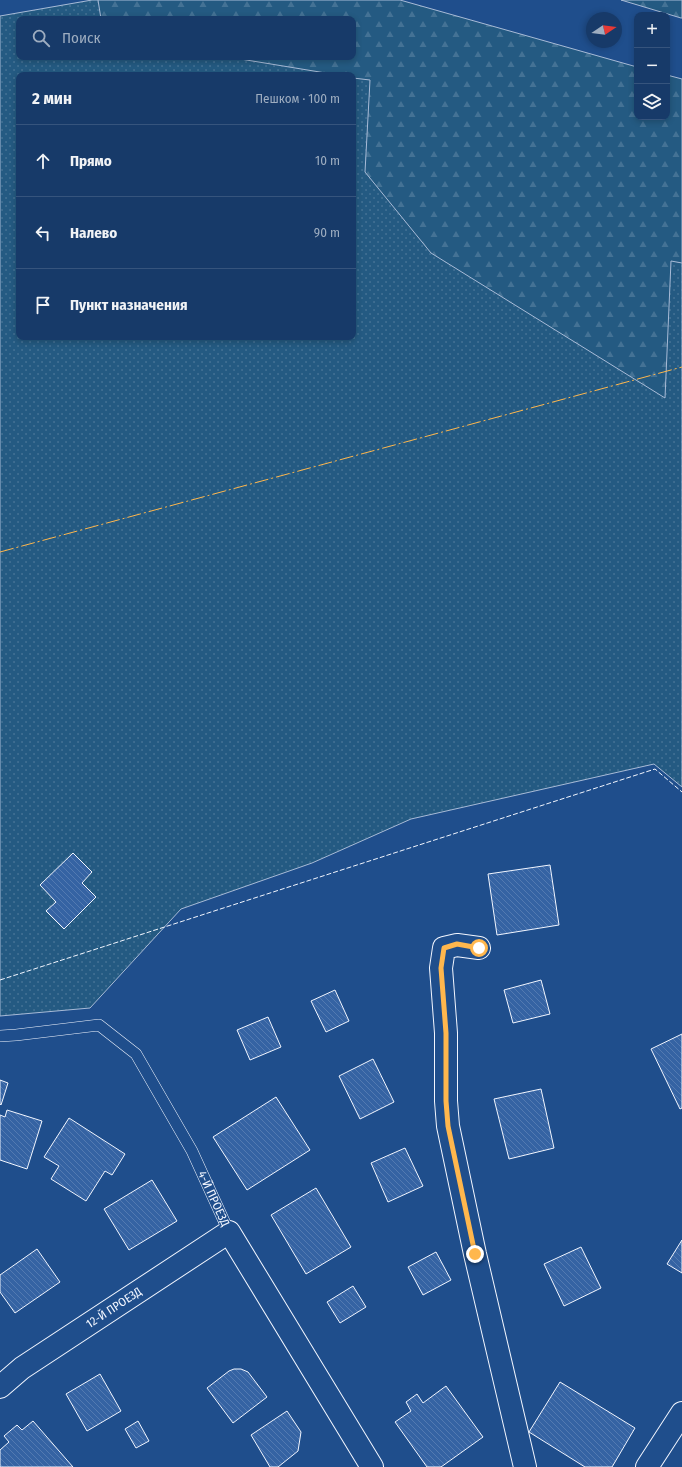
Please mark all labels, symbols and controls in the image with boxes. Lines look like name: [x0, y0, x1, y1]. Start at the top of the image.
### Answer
north arrow: [586, 12, 622, 48]
map controls: [634, 12, 670, 120]
button: +: [634, 12, 670, 48]
search box: [16, 16, 356, 60]
icon: search: [30, 27, 52, 49]
text: Поиск: [62, 29, 100, 47]
button: −: [634, 48, 670, 84]
button: layers: [634, 84, 670, 120]
text: 2 мин: [32, 88, 72, 109]
text: Пешком · 100 m: [255, 91, 340, 106]
icon: ahead: [32, 150, 54, 172]
text: Прямо: [70, 152, 112, 170]
text: 10 m: [315, 153, 340, 168]
icon: left: [32, 222, 54, 244]
text: Налево: [70, 224, 117, 242]
text: 90 m: [314, 225, 340, 240]
icon: arrive: [32, 294, 54, 316]
text: Пункт назначения: [70, 296, 188, 314]
route start: [470, 939, 488, 957]
street label: 4-Й ПРОЕЗД: [195, 1169, 233, 1229]
route end: [466, 1245, 484, 1263]
street label: 12-Й ПРОЕЗД: [84, 1284, 145, 1331]

